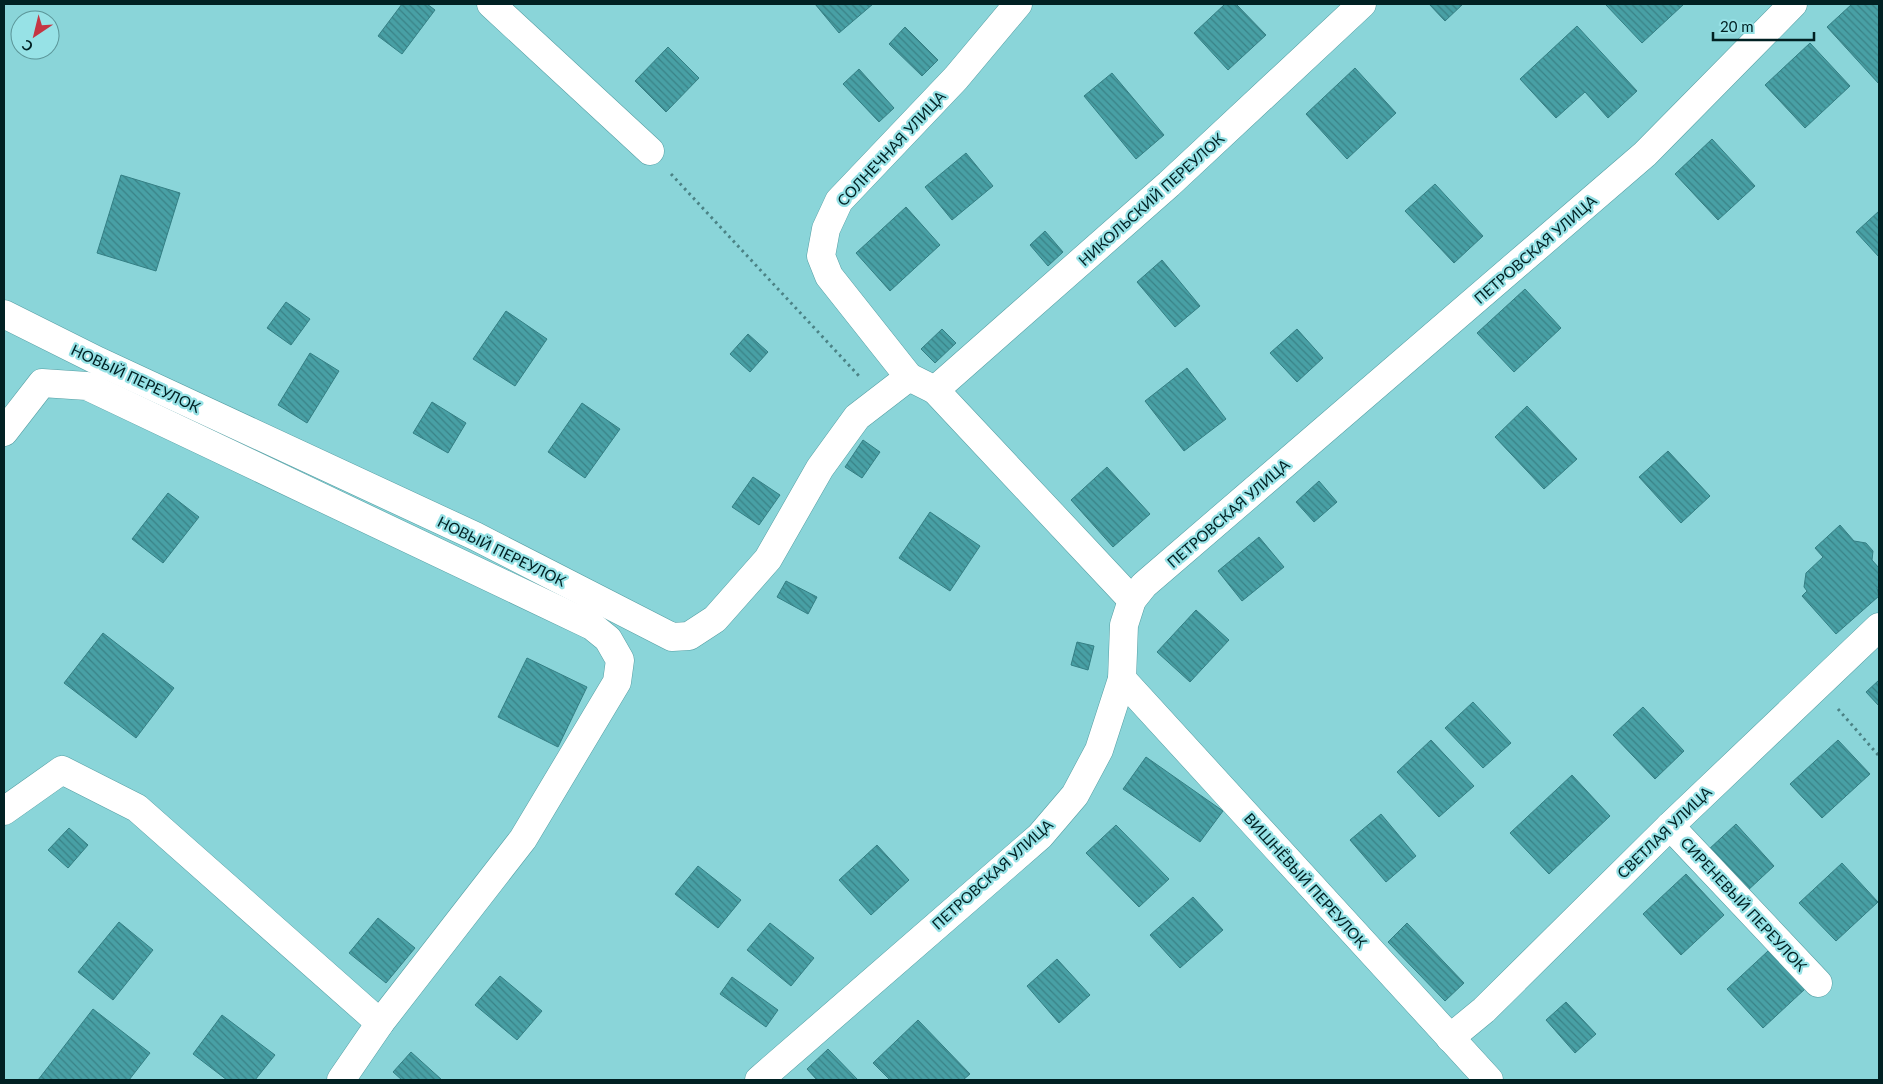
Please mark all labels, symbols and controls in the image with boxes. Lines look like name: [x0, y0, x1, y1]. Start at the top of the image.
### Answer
north arrow: [10, 10, 60, 60]
scale bar: [1713, 10, 1814, 42]
text: 20 m: [1720, 17, 1754, 35]
text: С: [18, 36, 36, 56]
street label: СОЛНЕЧНАЯ УЛИЦА: [833, 86, 949, 209]
street label: НИКОЛЬСКИЙ ПЕРЕУЛОК: [1074, 129, 1228, 269]
street label: ПЕТРОВСКАЯ УЛИЦА: [1470, 190, 1600, 307]
street label: НОВЫЙ ПЕРЕУЛОК: [68, 340, 204, 416]
street label: ПЕТРОВСКАЯ УЛИЦА: [1163, 454, 1293, 571]
street label: НОВЫЙ ПЕРЕУЛОК: [435, 512, 569, 590]
street label: СВЕТЛАЯ УЛИЦА: [1613, 782, 1715, 882]
street label: ВИШНЁВЫЙ ПЕРЕУЛОК: [1241, 809, 1371, 951]
street label: ПЕТРОВСКАЯ УЛИЦА: [928, 815, 1057, 933]
street label: СИРЕНЕВЫЙ ПЕРЕУЛОК: [1677, 833, 1811, 975]

